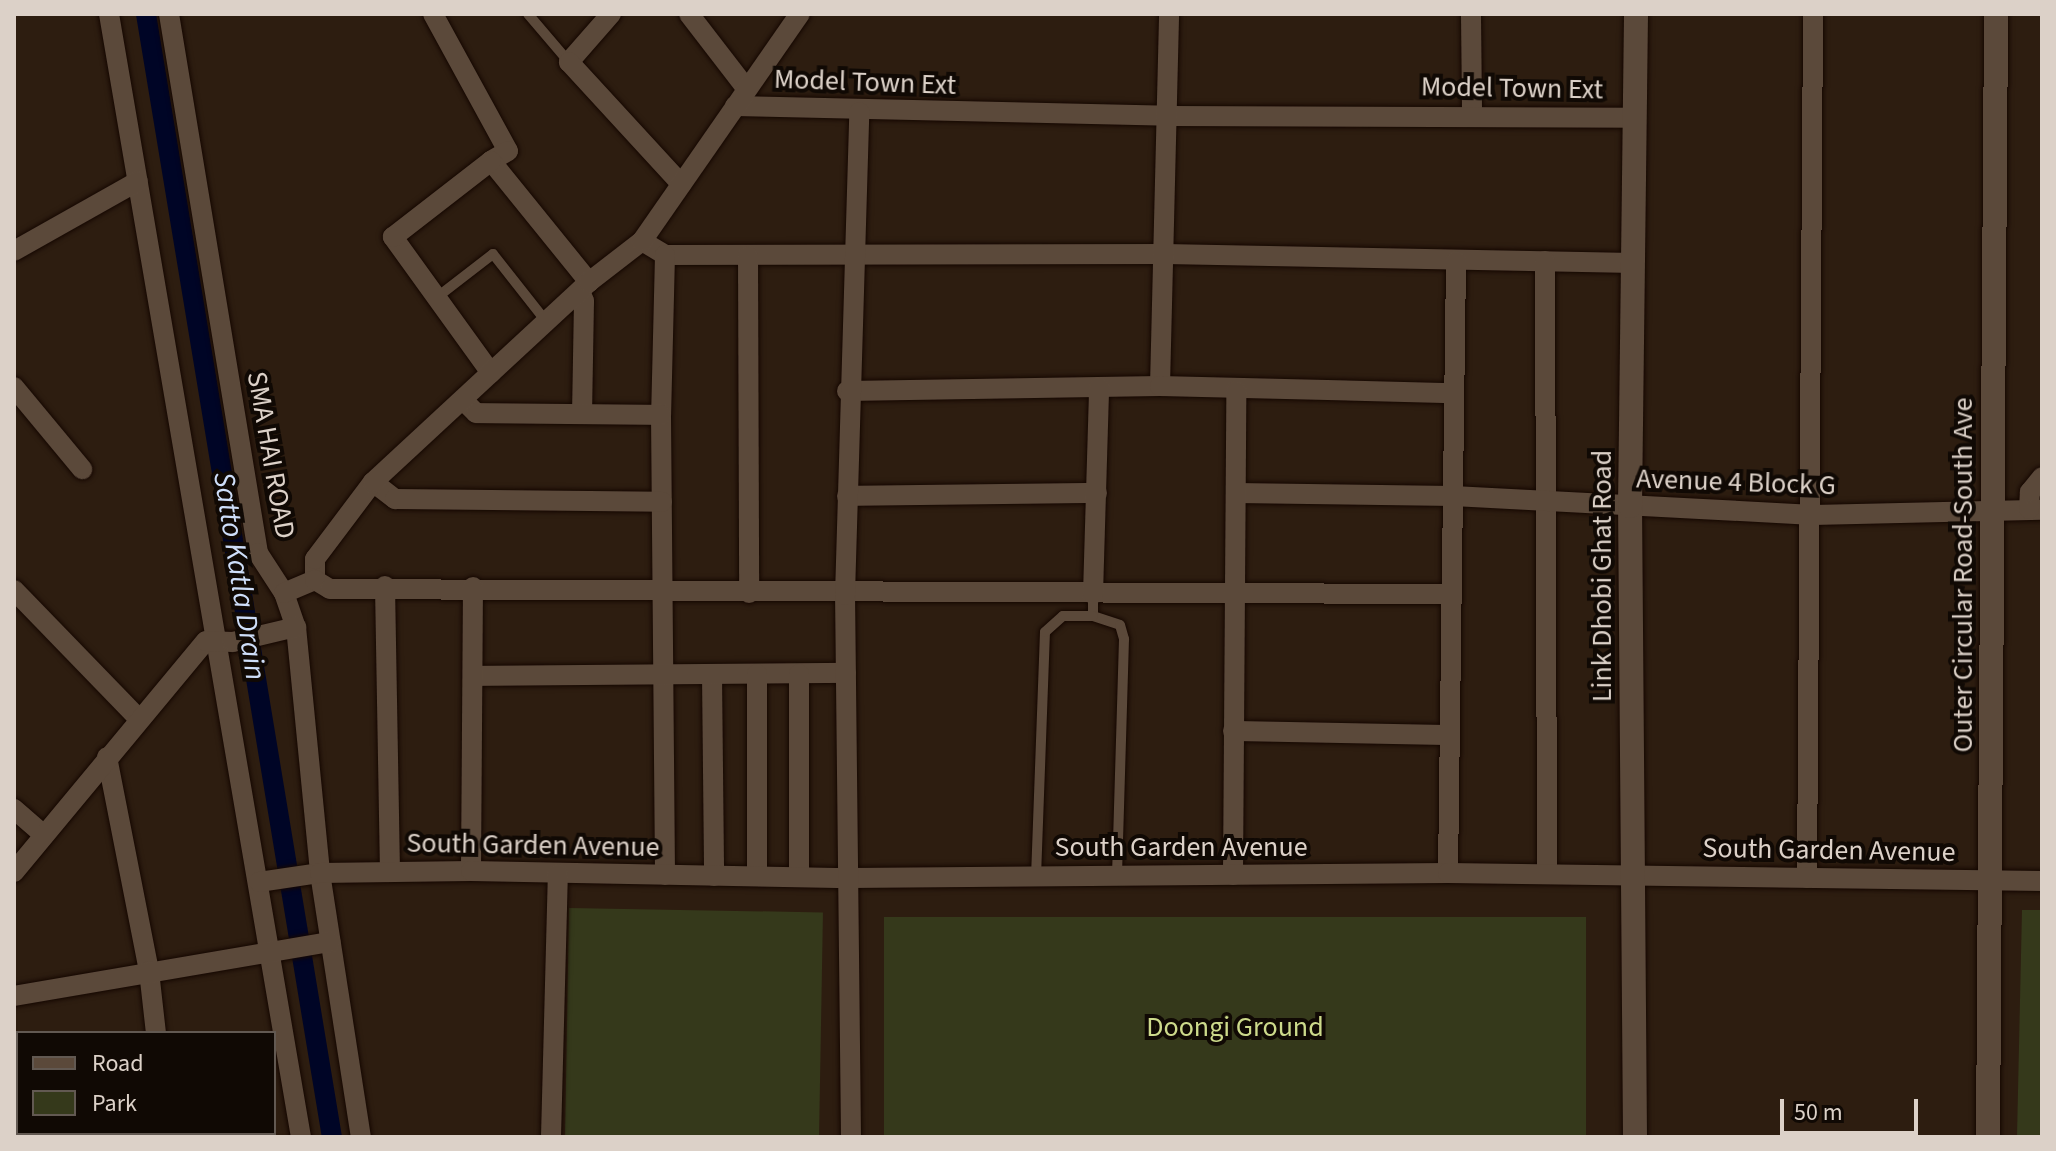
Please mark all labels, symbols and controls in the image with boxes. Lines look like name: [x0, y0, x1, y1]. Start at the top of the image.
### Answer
street label: Model Town Ext: [773, 62, 957, 102]
street label: Model Town Ext: [1421, 70, 1603, 106]
street label: SMA HAI ROAD: [240, 369, 302, 541]
street label: Outer Circular Road-South Ave: [1946, 398, 1980, 752]
street label: Link Dhobi Ghat Road: [1585, 450, 1619, 702]
street label: Avenue 4 Block G: [1636, 462, 1836, 502]
water label: Satto Katla Drain: [205, 469, 273, 683]
street label: South Garden Avenue: [406, 826, 660, 864]
street label: South Garden Avenue: [1054, 830, 1308, 864]
street label: South Garden Avenue: [1702, 831, 1956, 869]
park label: Doongi Ground: [1146, 1010, 1324, 1044]
legend: [16, 1031, 276, 1135]
text: Road: [92, 1046, 144, 1081]
scale bar: [1784, 1083, 1922, 1133]
text: Park: [92, 1086, 137, 1121]
text: 50 m: [1794, 1095, 1843, 1130]

